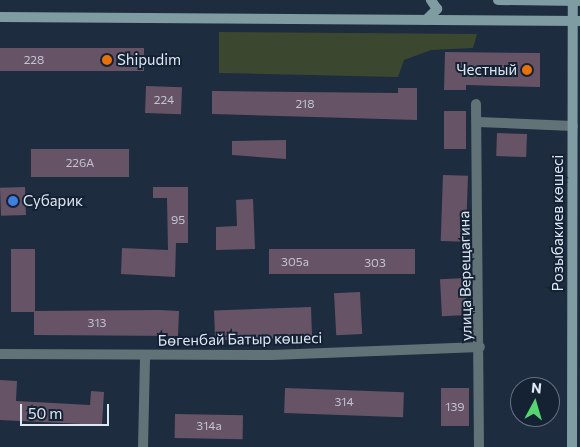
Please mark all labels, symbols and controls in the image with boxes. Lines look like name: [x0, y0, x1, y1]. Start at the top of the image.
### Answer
place label: Shipudim: [117, 51, 181, 69]
house number: 228: [24, 53, 44, 67]
marker: Shipudim: [101, 54, 113, 66]
place label: Честный: [456, 61, 517, 79]
marker: Честный: [521, 64, 533, 76]
house number: 224: [154, 93, 174, 107]
house number: 218: [295, 97, 315, 111]
street label: Розыбакиев көшесі: [549, 155, 567, 291]
house number: 226А: [66, 156, 94, 170]
place label: Субарик: [23, 192, 83, 210]
marker: Субарик: [7, 195, 19, 207]
street label: улица Верещагина: [455, 211, 475, 341]
house number: 95: [171, 213, 185, 227]
house number: 305а: [281, 255, 309, 269]
house number: 303: [364, 256, 386, 270]
house number: 313: [88, 316, 106, 330]
street label: Бөгенбай Батыр көшесі: [158, 329, 322, 349]
north arrow: [510, 377, 560, 427]
text: N: [530, 379, 543, 397]
scale bar: [22, 394, 111, 426]
house number: 314: [334, 395, 354, 409]
house number: 139: [445, 400, 465, 414]
text: 50 m: [28, 404, 62, 422]
house number: 314а: [196, 419, 222, 433]

